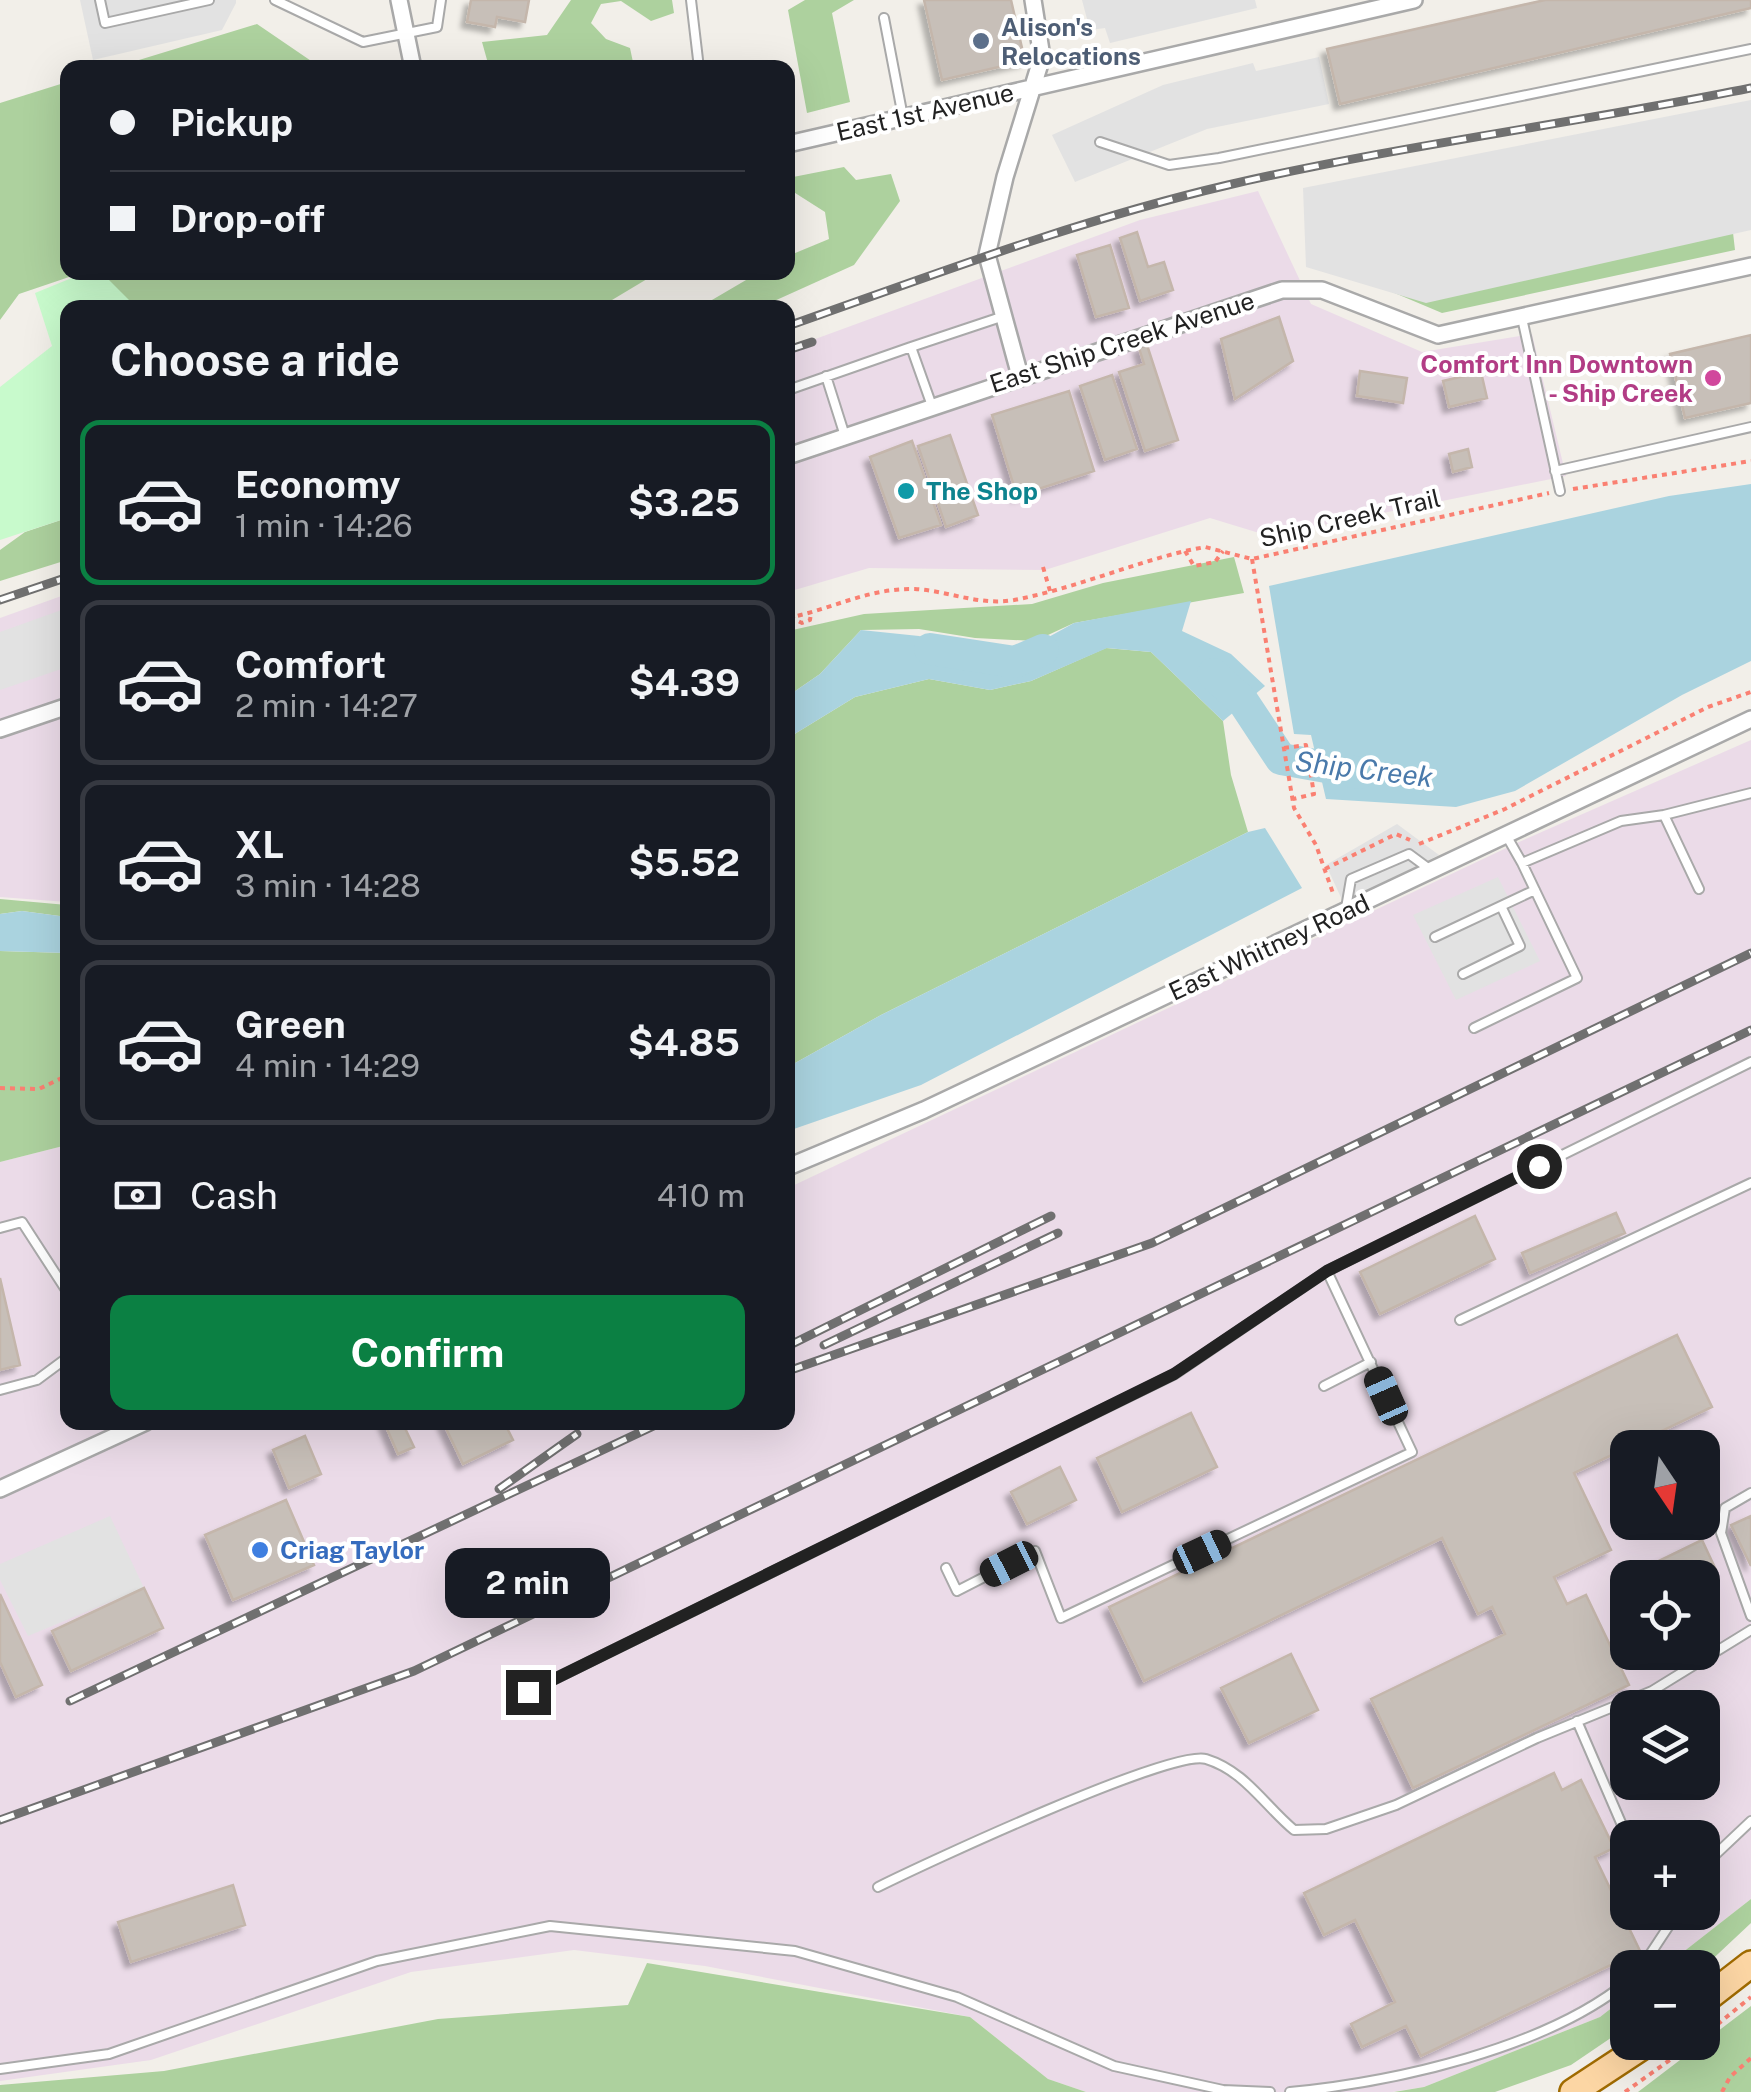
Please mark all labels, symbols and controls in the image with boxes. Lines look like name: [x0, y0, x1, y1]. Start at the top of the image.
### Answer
place label: Alison's Relocations: [1001, 12, 1141, 71]
marker: Alison's Relocations: [970, 30, 992, 52]
street label: East 1st Avenue: [833, 77, 1017, 147]
text: Pickup: [170, 100, 293, 145]
text: Drop-off: [170, 196, 325, 241]
street label: East Ship Creek Avenue: [986, 285, 1258, 399]
text: Choose a ride: [110, 333, 400, 386]
place label: Comfort Inn Downtown - Ship Creek: [1420, 349, 1693, 408]
marker: Comfort Inn Downtown - Ship Creek: [1702, 367, 1724, 389]
icon: car: [115, 458, 205, 548]
text: Economy: [235, 462, 401, 507]
place label: The Shop: [926, 476, 1038, 506]
text: $3.25: [628, 480, 740, 525]
marker: The Shop: [895, 480, 917, 502]
street label: Ship Creek Trail: [1257, 483, 1443, 553]
text: 1 min · 14:26: [235, 507, 413, 544]
icon: car: [115, 638, 205, 728]
text: Comfort: [235, 642, 386, 687]
text: $4.39: [629, 660, 740, 705]
text: 2 min · 14:27: [235, 687, 418, 724]
water label: Ship Creek: [1293, 744, 1435, 793]
icon: car: [115, 818, 205, 908]
text: XL: [235, 822, 284, 867]
text: $5.52: [628, 840, 740, 885]
text: 3 min · 14:28: [235, 867, 421, 904]
street label: East Whitney Road: [1164, 887, 1374, 1007]
icon: car: [115, 998, 205, 1088]
text: Green: [235, 1002, 346, 1047]
text: $4.85: [628, 1020, 740, 1065]
text: 4 min · 14:29: [235, 1047, 420, 1084]
route start: [1517, 1144, 1562, 1189]
icon: cash: [110, 1168, 165, 1223]
text: Cash: [190, 1173, 278, 1218]
text: 410 m: [657, 1177, 745, 1214]
button: Confirm: [110, 1295, 745, 1410]
car: [1360, 1362, 1412, 1430]
north arrow: [1610, 1430, 1720, 1540]
map controls: [1610, 1430, 1720, 2060]
car: [1168, 1526, 1236, 1578]
place label: Criag Taylor: [280, 1535, 424, 1565]
car: [975, 1537, 1043, 1591]
marker: Criag Taylor: [249, 1539, 271, 1561]
callout: 2 min: [446, 1547, 610, 1617]
button: locate: [1610, 1560, 1720, 1670]
text: 2 min: [486, 1564, 569, 1601]
route end: [506, 1670, 551, 1715]
button: layers: [1610, 1690, 1720, 1800]
button: +: [1610, 1820, 1720, 1930]
button: −: [1610, 1950, 1720, 2060]

